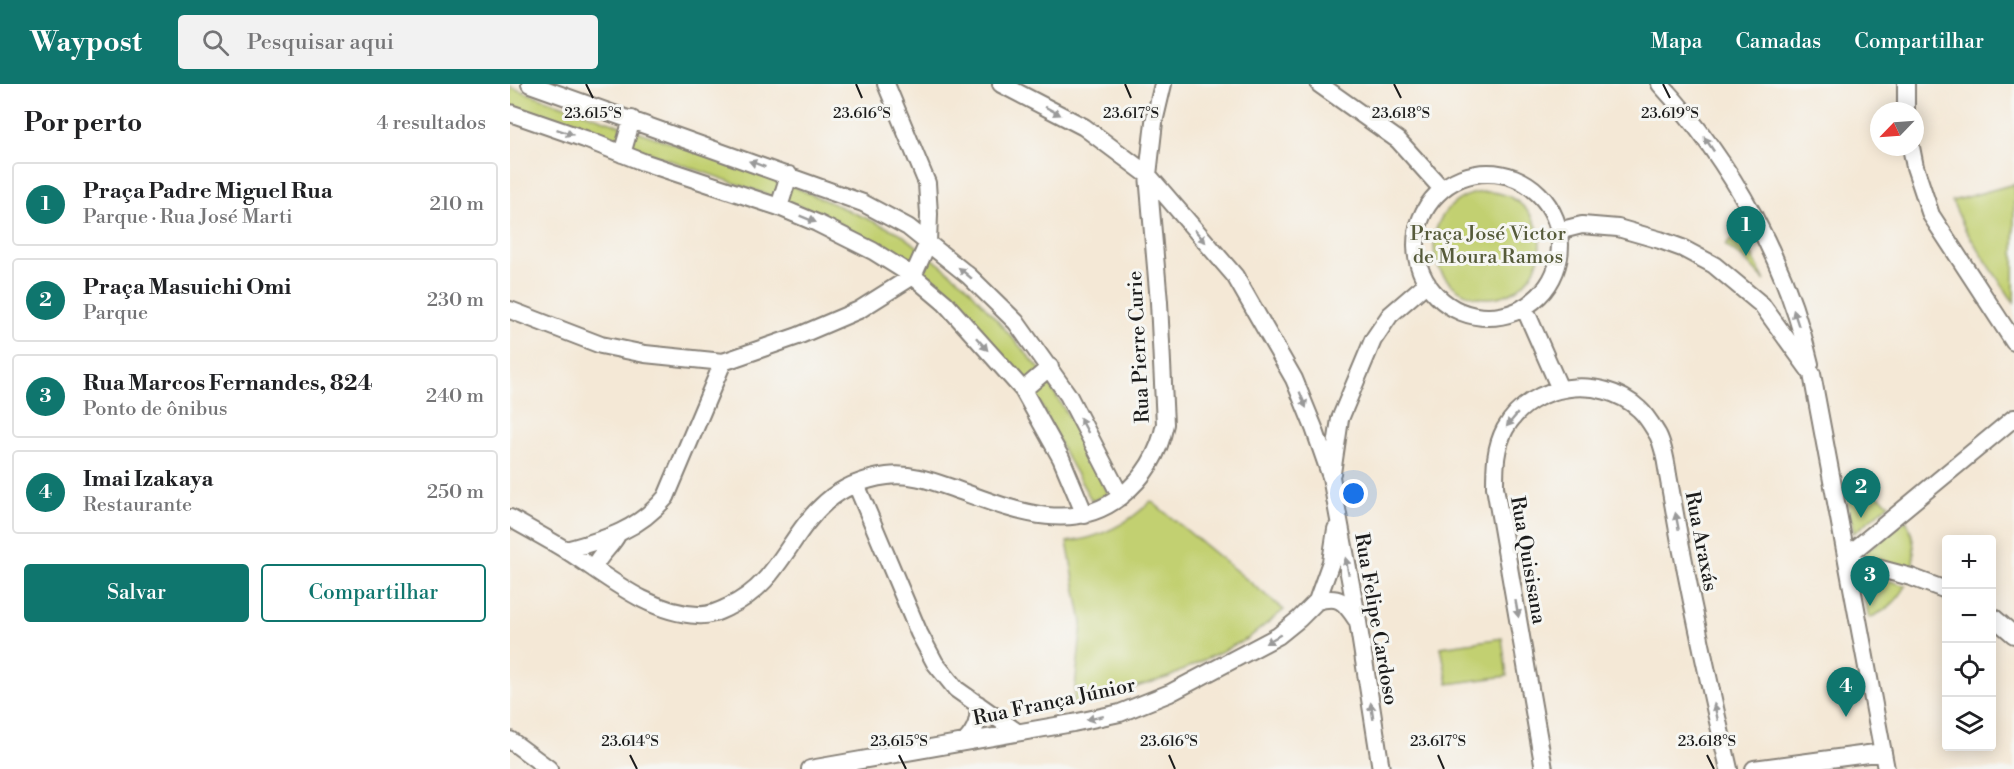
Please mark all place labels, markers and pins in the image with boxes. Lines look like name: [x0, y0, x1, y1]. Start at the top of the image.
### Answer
pin: 1: [1726, 206, 1766, 256]
pin: 2: [1842, 468, 1880, 518]
pin: 3: [1850, 556, 1890, 606]
pin: 4: [1826, 668, 1866, 717]

